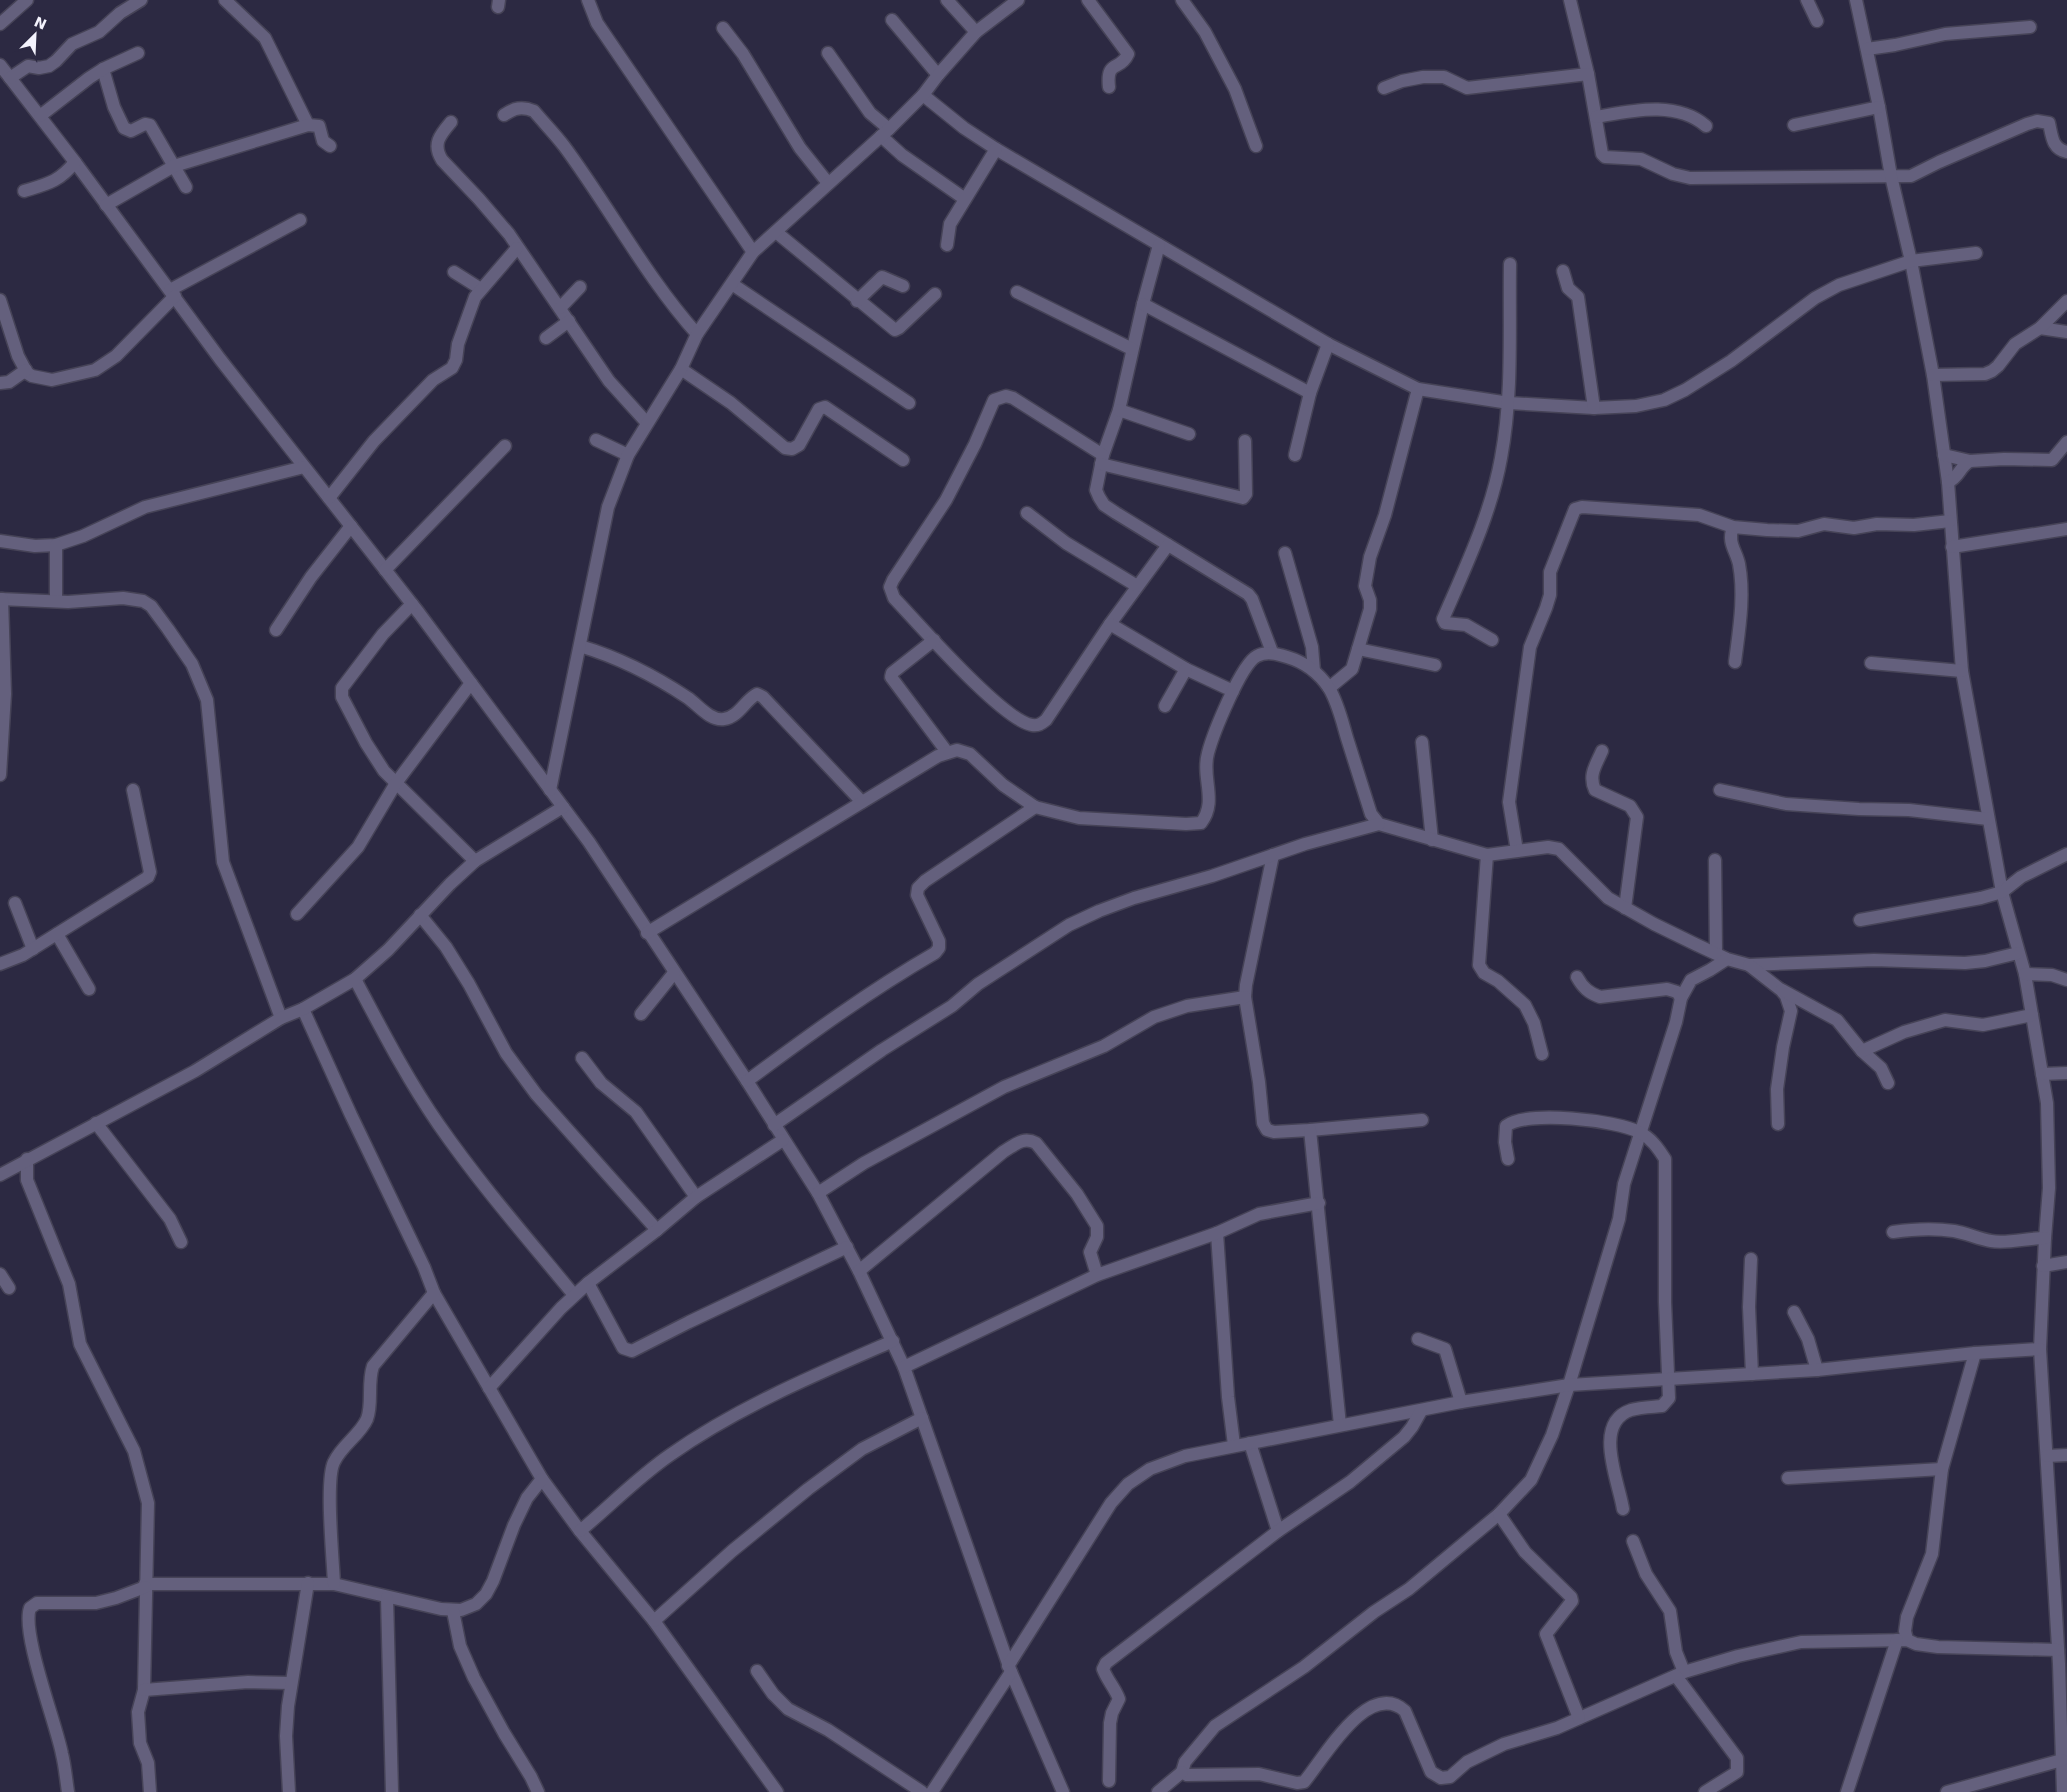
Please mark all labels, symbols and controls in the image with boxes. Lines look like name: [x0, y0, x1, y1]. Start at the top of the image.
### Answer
north arrow: [10, 10, 60, 60]
text: N: [32, 13, 49, 33]

